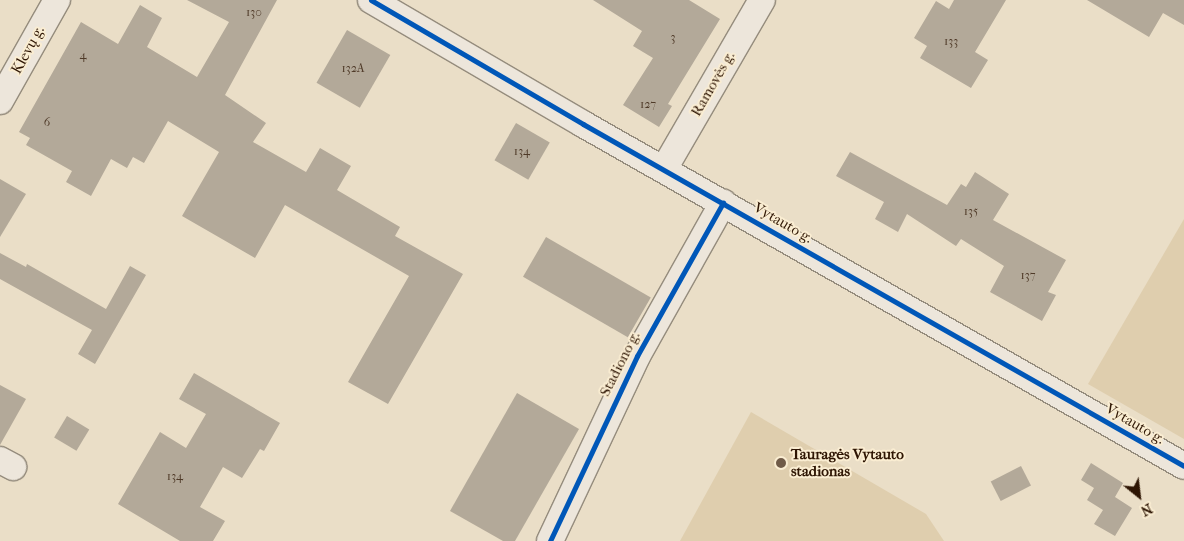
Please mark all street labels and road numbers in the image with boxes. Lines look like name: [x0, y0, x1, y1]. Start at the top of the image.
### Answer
street label: Klevų g.: [7, 23, 49, 77]
street label: Ramovės g.: [687, 48, 739, 120]
street label: Vytauto g.: [750, 199, 816, 247]
street label: Stadiono g.: [596, 329, 644, 399]
street label: Vytauto g.: [1102, 400, 1168, 448]

